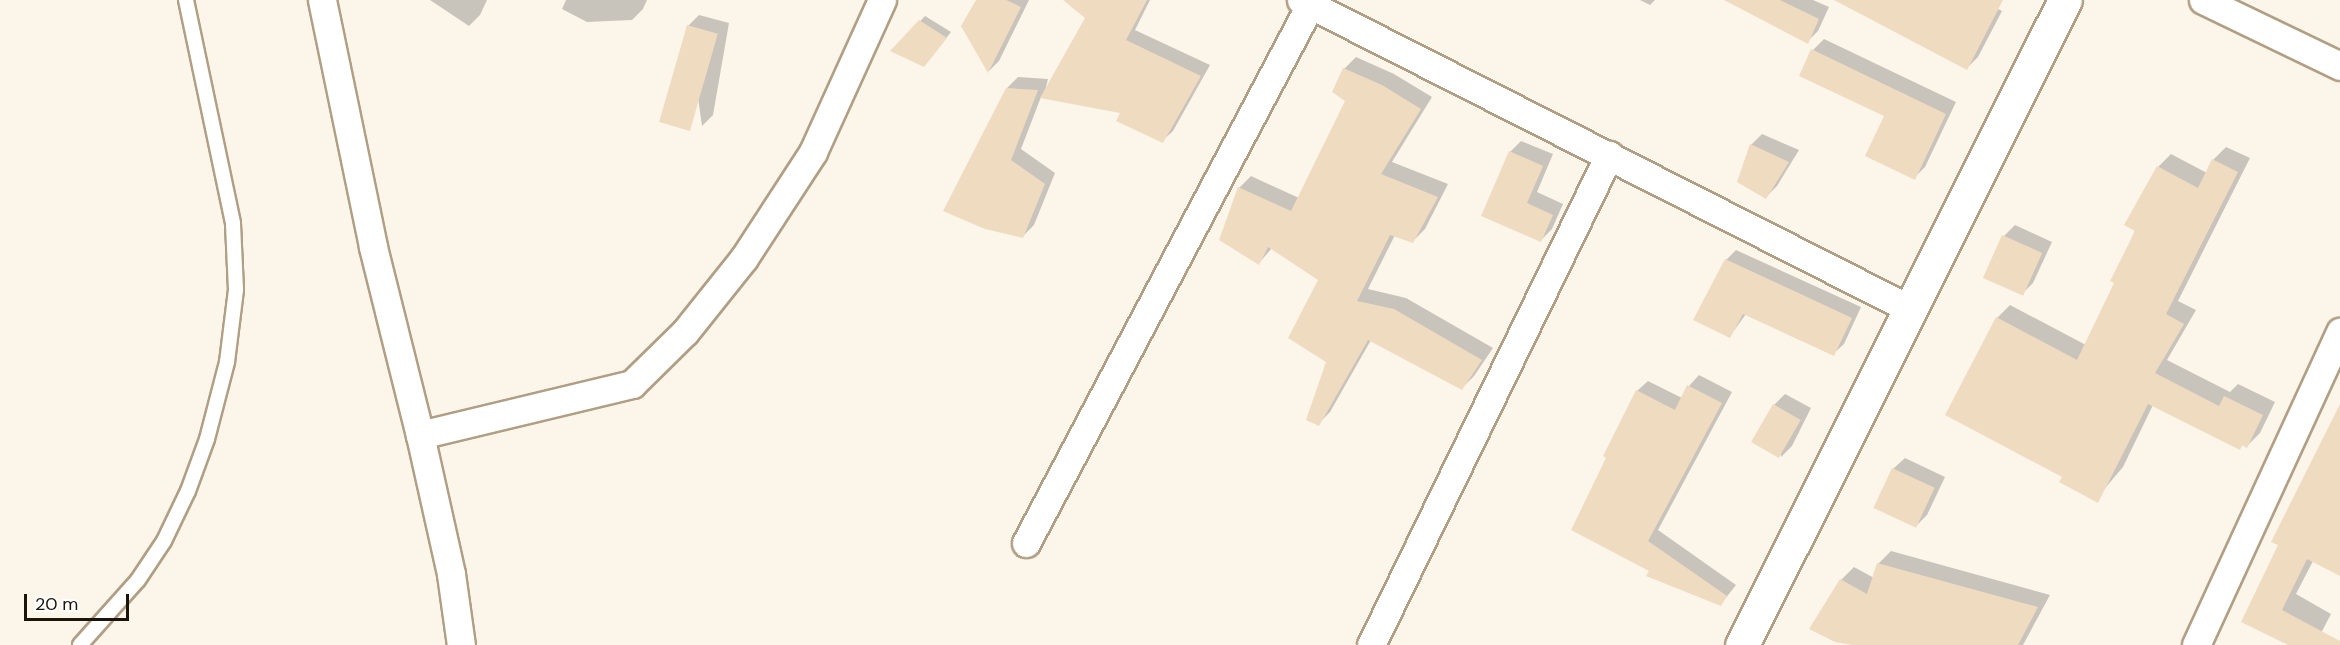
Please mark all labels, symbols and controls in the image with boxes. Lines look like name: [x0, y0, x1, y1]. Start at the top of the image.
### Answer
scale bar: [27, 582, 132, 620]
text: 20 m: [35, 592, 78, 616]

